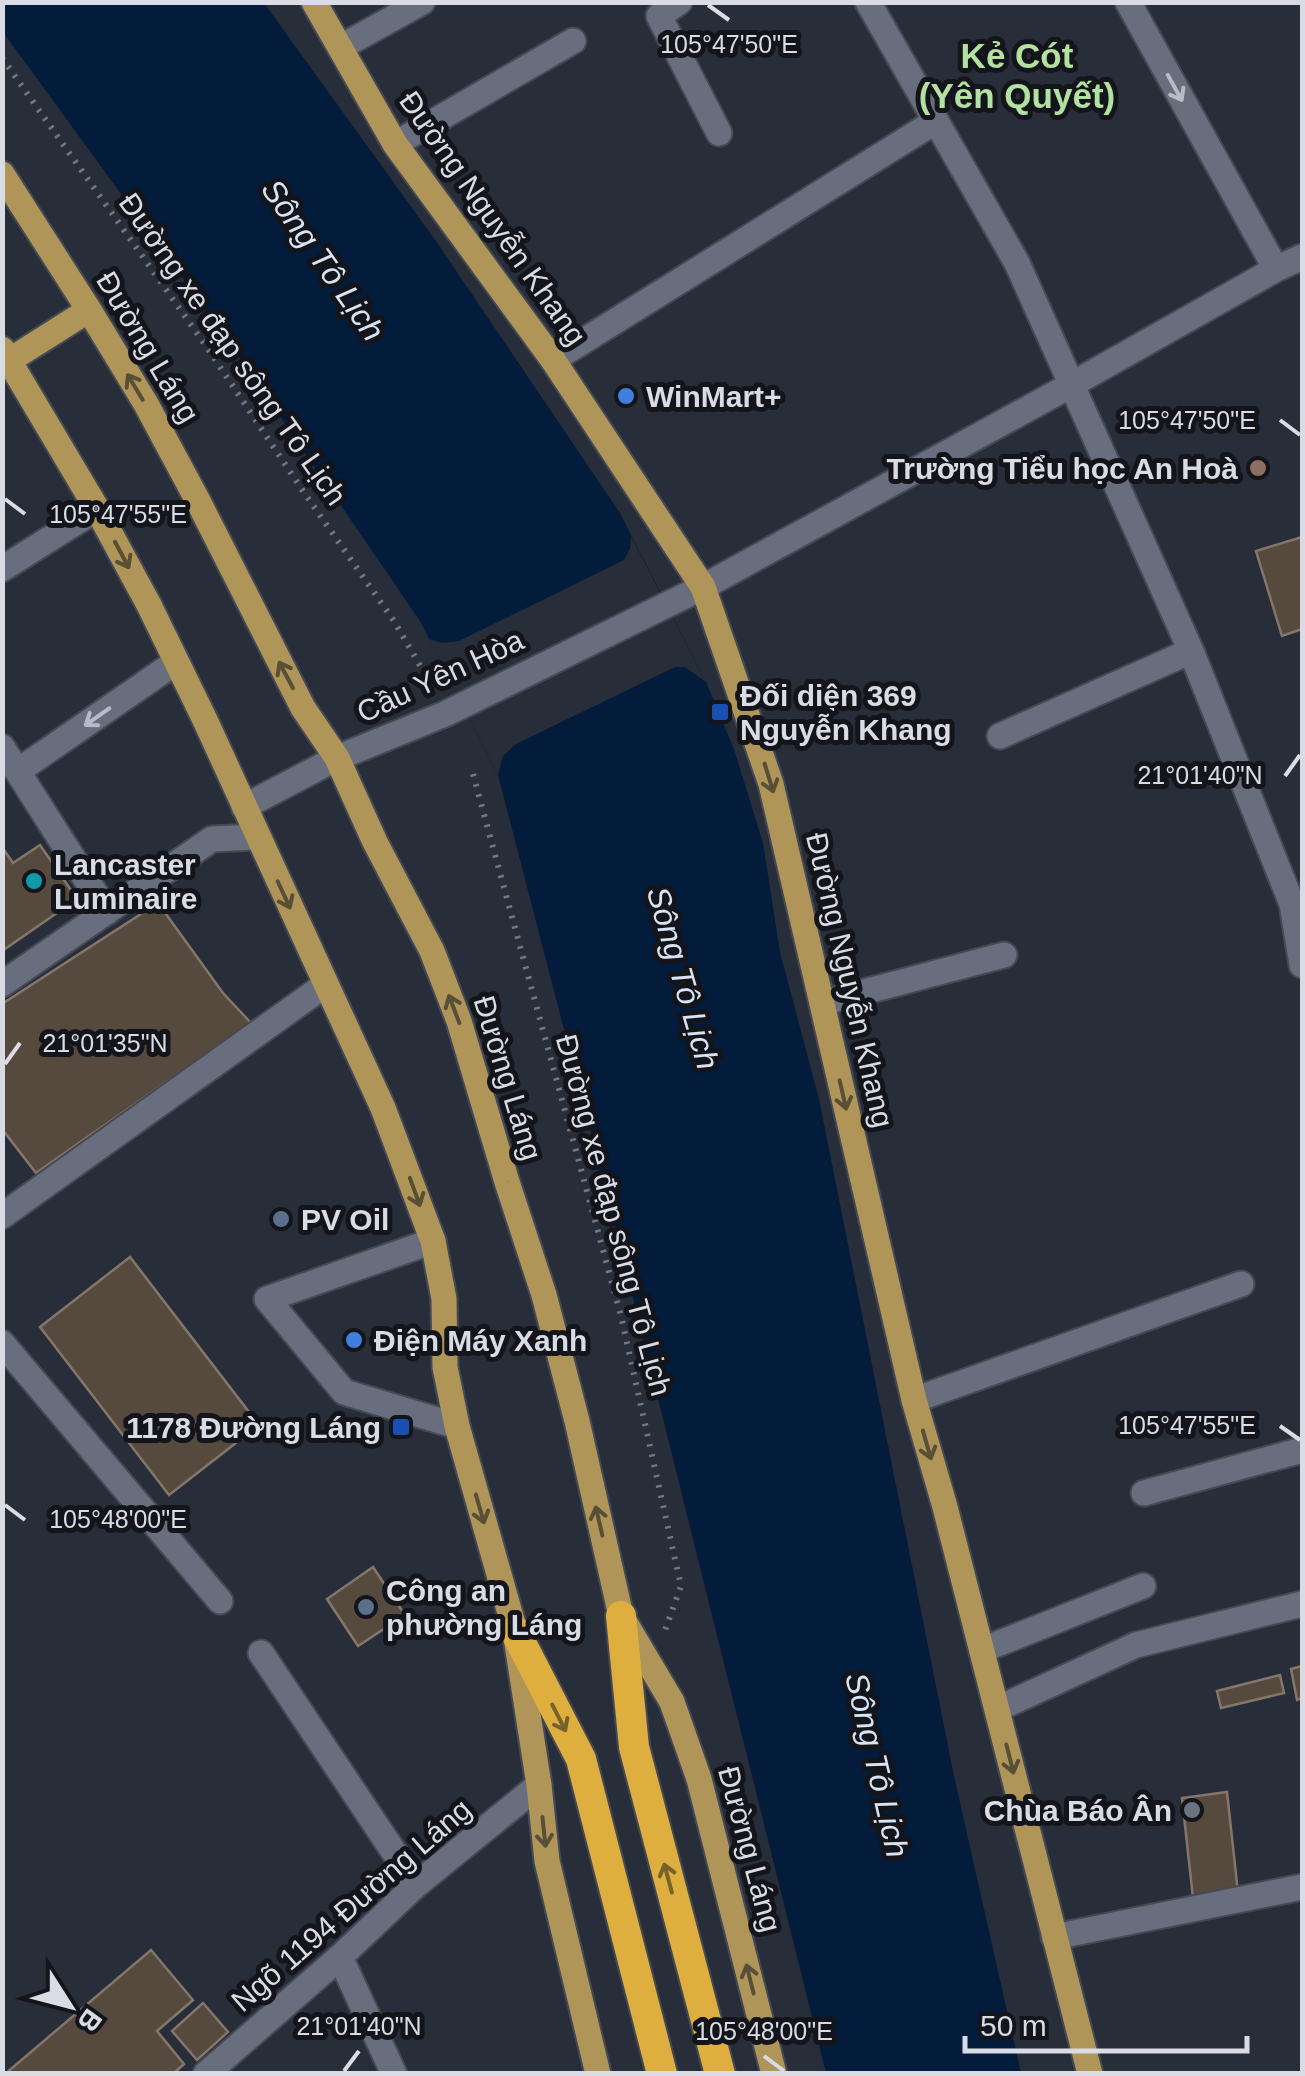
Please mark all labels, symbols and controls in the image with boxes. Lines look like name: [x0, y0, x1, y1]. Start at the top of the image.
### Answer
text: 105°47'50"E: [660, 30, 798, 58]
district label: Kẻ Cót (Yên Quyết): [919, 36, 1115, 115]
one-way arrow: [1166, 72, 1186, 102]
street label: Đường Nguyễn Khang: [393, 85, 593, 351]
water label: Sông Tô Lịch: [254, 172, 392, 348]
street label: Đường xe đạp sông Tô Lịch: [113, 187, 353, 511]
street label: Đường Láng: [90, 266, 206, 428]
one-way arrow: [125, 373, 145, 402]
place label: WinMart+: [646, 380, 782, 413]
marker: WinMart+: [615, 385, 637, 407]
text: 105°47'50"E: [1118, 406, 1256, 434]
place label: Trường Tiểu học An Hoà: [887, 452, 1238, 485]
marker: Trường Tiểu học An Hoà: [1247, 457, 1269, 479]
text: 105°47'55"E: [49, 500, 187, 528]
one-way arrow: [112, 539, 132, 569]
street label: Cầu Yên Hòa: [352, 623, 529, 729]
one-way arrow: [276, 660, 295, 690]
place label: Đối diện 369 Nguyễn Khang: [740, 679, 952, 746]
marker: Đối diện 369 Nguyễn Khang: [709, 701, 731, 723]
one-way arrow: [84, 706, 111, 727]
text: 21°01'40"N: [1137, 761, 1263, 789]
one-way arrow: [761, 762, 779, 794]
street label: Đường Nguyễn Khang: [800, 829, 900, 1131]
place label: Lancaster Luminaire: [54, 848, 197, 915]
marker: Lancaster Luminaire: [23, 870, 45, 892]
one-way arrow: [275, 880, 294, 910]
water label: Sông Tô Lịch: [640, 882, 726, 1074]
street label: Đường Láng: [467, 992, 549, 1164]
one-way arrow: [444, 994, 462, 1024]
text: 21°01'35"N: [42, 1029, 168, 1057]
street label: Đường xe đạp sông Tô Lịch: [550, 1031, 678, 1399]
one-way arrow: [835, 1078, 853, 1110]
one-way arrow: [407, 1176, 425, 1207]
place label: PV Oil: [301, 1203, 389, 1236]
marker: PV Oil: [270, 1208, 292, 1230]
place label: Điện Máy Xanh: [374, 1324, 587, 1357]
marker: Điện Máy Xanh: [343, 1329, 365, 1351]
place label: 1178 Đường Láng: [126, 1411, 381, 1444]
text: 105°47'55"E: [1118, 1411, 1256, 1439]
marker: 1178 Đường Láng: [390, 1416, 412, 1438]
one-way arrow: [919, 1428, 937, 1460]
one-way arrow: [472, 1493, 491, 1524]
text: 105°48'00"E: [49, 1505, 187, 1533]
one-way arrow: [589, 1506, 608, 1538]
place label: Công an phường Láng: [386, 1574, 582, 1641]
marker: Công an phường Láng: [355, 1596, 377, 1618]
water label: Sông Tô Lịch: [838, 1669, 916, 1861]
one-way arrow: [550, 1703, 569, 1733]
one-way arrow: [1002, 1742, 1020, 1774]
street label: Đường Láng: [712, 1763, 788, 1935]
street label: Ngõ 1194 Đường Láng: [225, 1792, 477, 2018]
place label: Chùa Báo Ân: [984, 1794, 1172, 1827]
marker: Chùa Báo Ân: [1181, 1799, 1203, 1821]
one-way arrow: [535, 1815, 554, 1847]
one-way arrow: [658, 1863, 677, 1894]
north arrow: [20, 1956, 120, 2056]
one-way arrow: [740, 1964, 759, 1995]
scale bar: [965, 1991, 1248, 2053]
text: B: [71, 2003, 108, 2038]
text: 50 m: [980, 2009, 1047, 2042]
text: 21°01'40"N: [296, 2012, 422, 2040]
text: 105°48'00"E: [695, 2017, 833, 2045]

